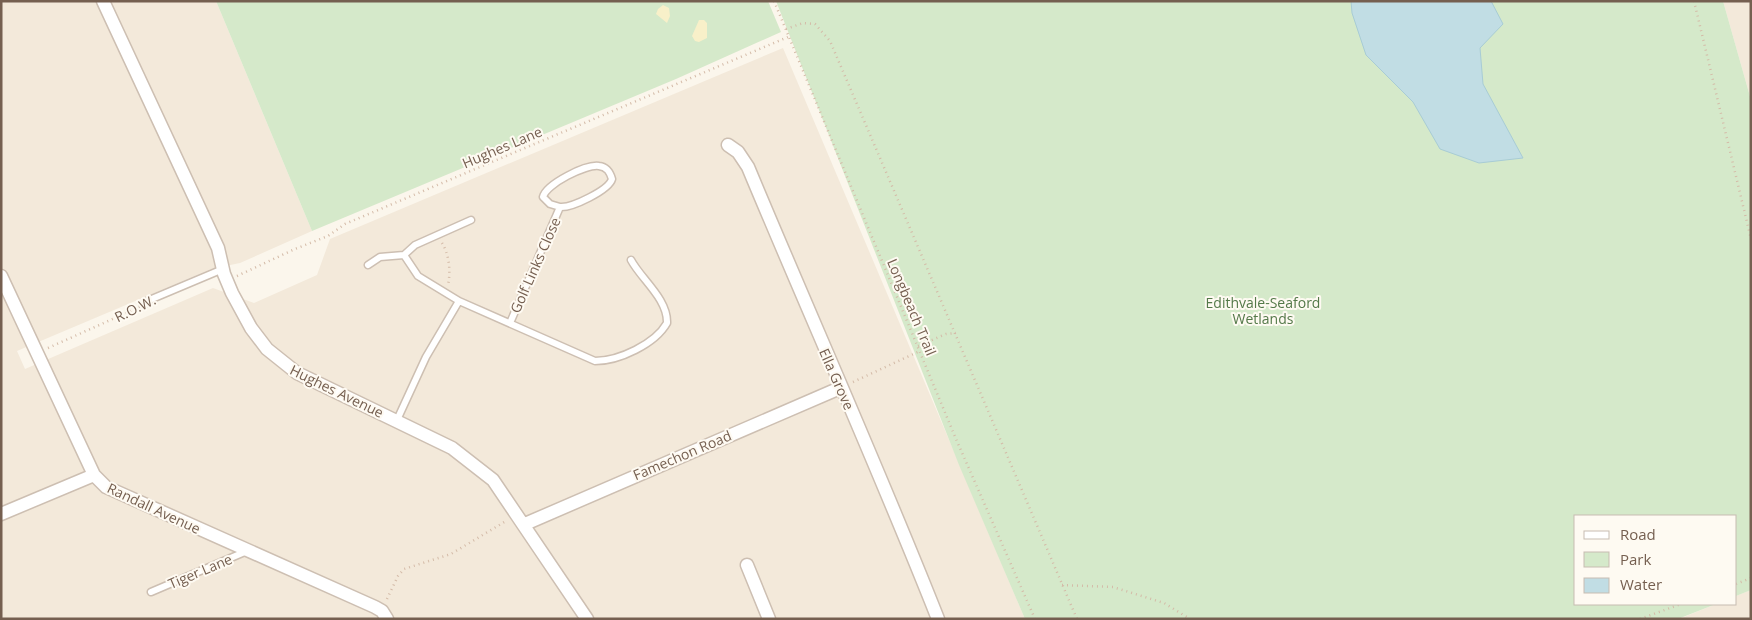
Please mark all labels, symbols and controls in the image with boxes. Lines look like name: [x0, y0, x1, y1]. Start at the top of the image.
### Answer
street label: Hughes Lane: [459, 122, 545, 172]
street label: Golf Links Close: [505, 214, 565, 316]
street label: Longbeach Trail: [883, 256, 941, 358]
street label: R.O.W.: [111, 290, 159, 326]
park label: Edithvale-Seaford Wetlands: [1206, 293, 1320, 328]
street label: Ella Grove: [815, 345, 859, 413]
street label: Hughes Avenue: [287, 360, 387, 422]
street label: Famechon Road: [630, 426, 734, 484]
street label: Randall Avenue: [104, 478, 204, 538]
legend: [1574, 515, 1737, 605]
text: Road: [1620, 524, 1656, 544]
street label: Tiger Lane: [165, 549, 235, 593]
text: Park: [1620, 549, 1651, 569]
text: Water: [1620, 574, 1662, 594]

